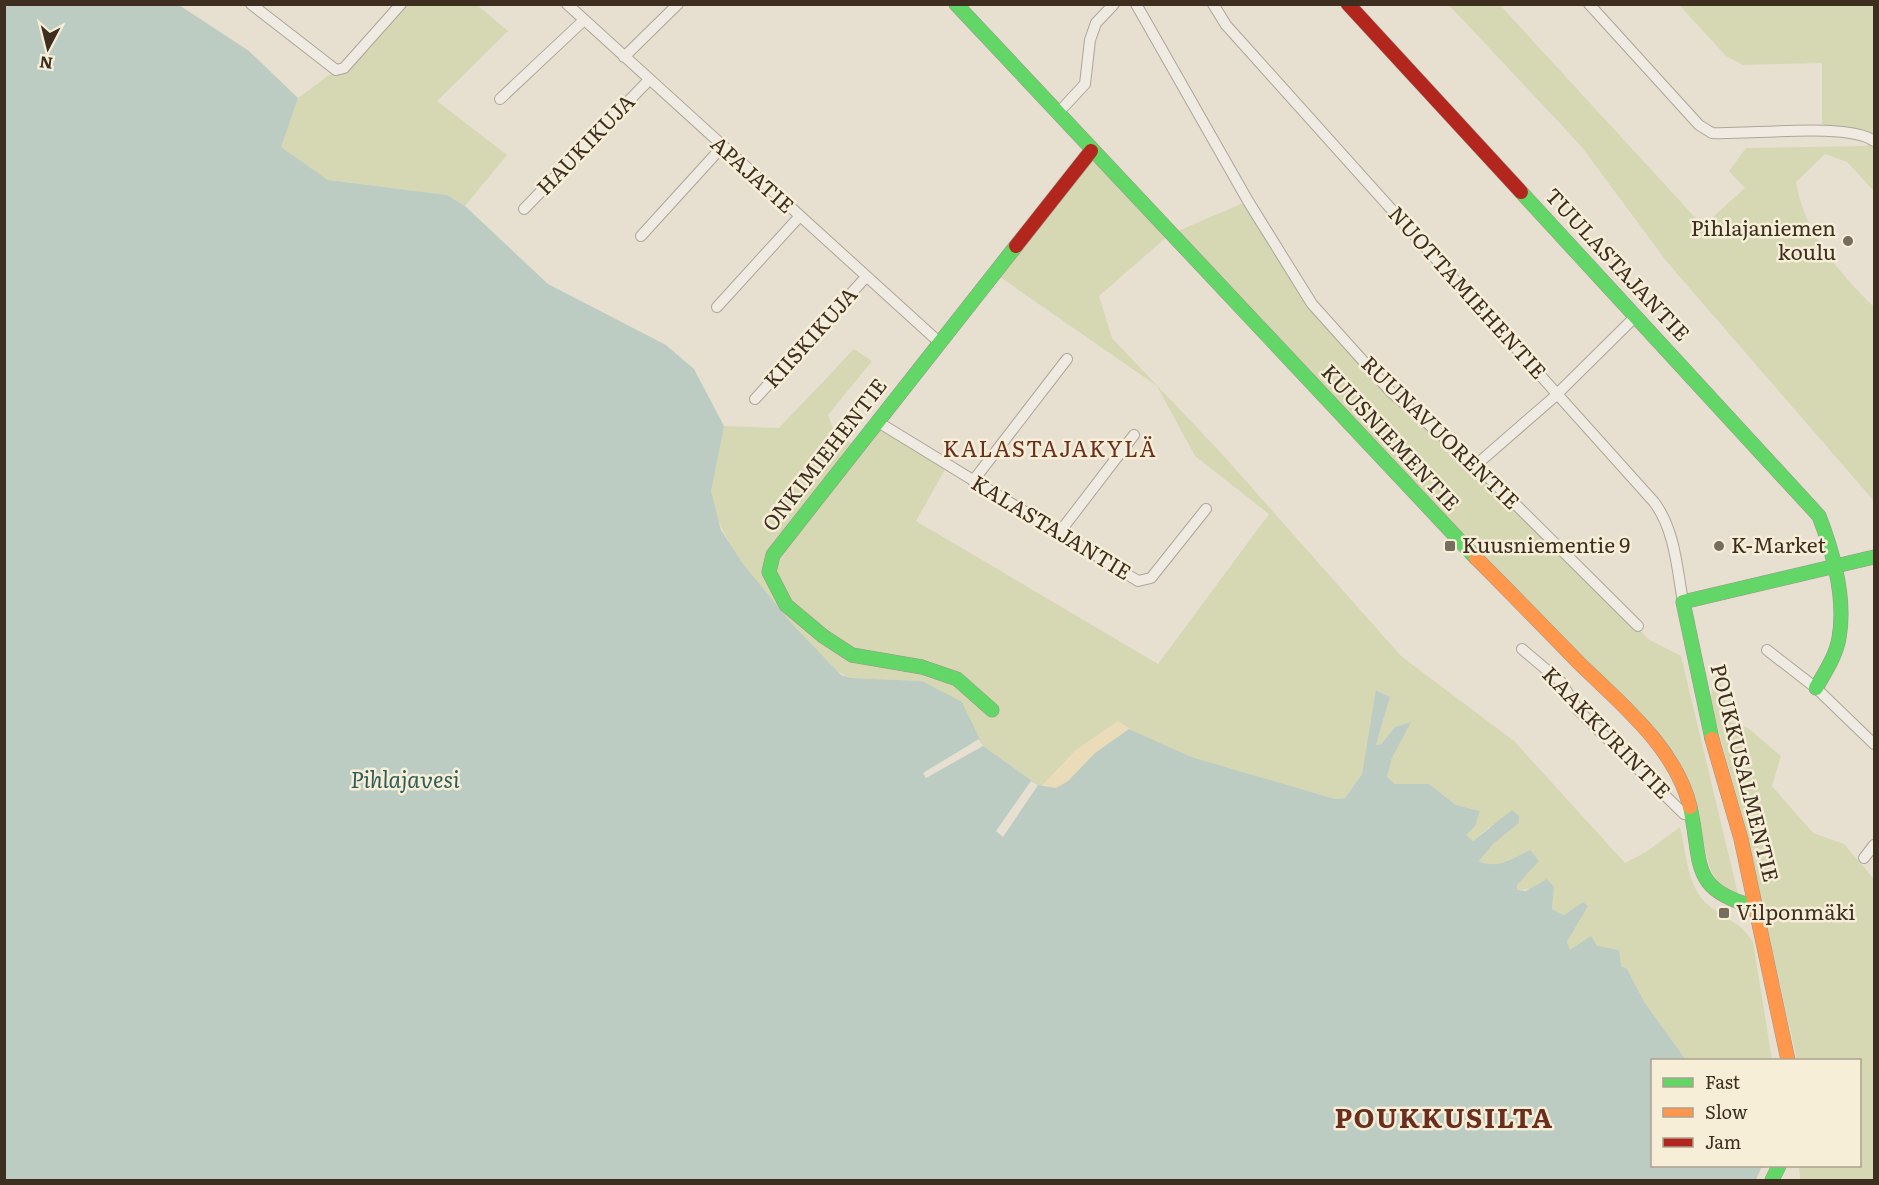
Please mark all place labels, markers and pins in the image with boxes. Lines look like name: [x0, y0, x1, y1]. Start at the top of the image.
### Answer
place label: Pihlajaniemen koulu: [1691, 211, 1836, 266]
marker: Pihlajaniemen koulu: [1841, 234, 1855, 248]
place label: Kuusniementie 9: [1462, 528, 1630, 559]
place label: K-Market: [1731, 528, 1826, 559]
marker: Kuusniementie 9: [1443, 539, 1457, 553]
marker: K-Market: [1712, 539, 1726, 553]
place label: Vilponmäki: [1736, 895, 1855, 926]
marker: Vilponmäki: [1717, 906, 1731, 920]

